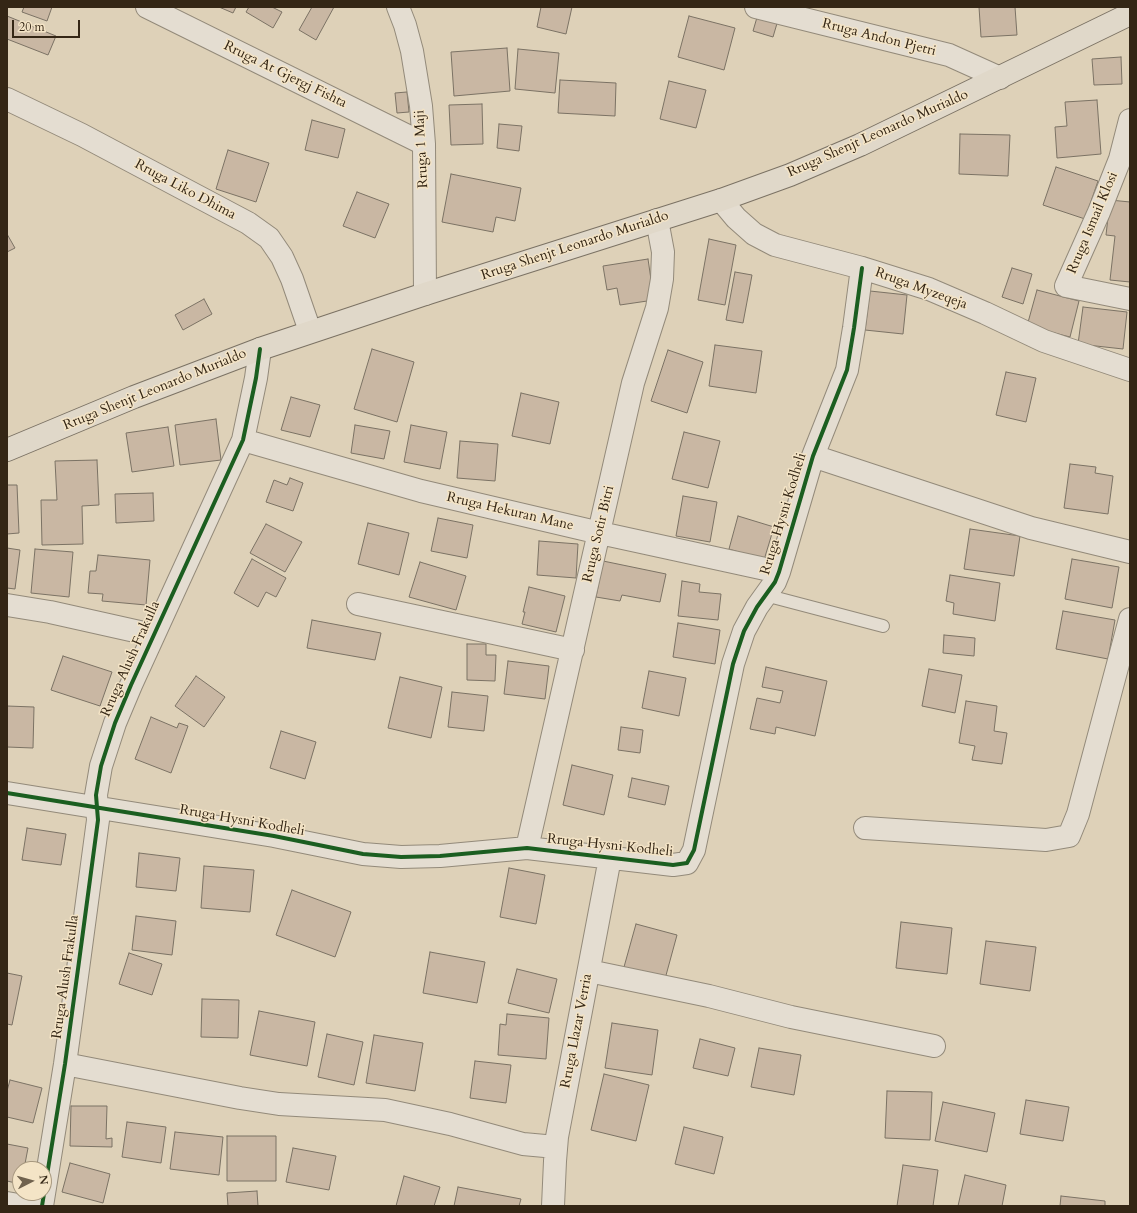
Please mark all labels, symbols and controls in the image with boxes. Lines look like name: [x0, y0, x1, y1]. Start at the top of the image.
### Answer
scale bar: [14, 12, 82, 38]
street label: Rruga Andon Pjetri: [820, 16, 938, 60]
text: 20 m: [19, 19, 45, 35]
street label: Rruga At Gjergj Fishta: [221, 38, 349, 112]
street label: Rruga Shenjt Leonardo Murialdo: [785, 86, 971, 182]
street label: Rruga 1 Maji: [412, 110, 432, 188]
street label: Rruga Liko Dhima: [131, 156, 239, 224]
street label: Rruga Ismail Klosi: [1064, 170, 1122, 276]
street label: Rruga Shenjt Leonardo Murialdo: [479, 208, 671, 284]
street label: Rruga Myzeqeja: [872, 264, 970, 314]
street label: Rruga Shenjt Leonardo Murialdo: [61, 345, 249, 435]
street label: Rruga Hysni Kodheli: [757, 451, 811, 577]
street label: Rruga Sotir Bitri: [580, 484, 618, 584]
street label: Rruga Hekuran Mane: [445, 489, 575, 535]
street label: Rruga Alush Frakulla: [98, 599, 164, 719]
street label: Rruga Hysni Kodheli: [178, 802, 306, 840]
street label: Rruga Hysni Kodheli: [546, 831, 674, 861]
street label: Rruga Alush Frakulla: [49, 914, 83, 1040]
street label: Rruga Llazar Verria: [558, 972, 596, 1090]
north arrow: [12, 1161, 52, 1201]
text: N: [35, 1174, 51, 1185]

